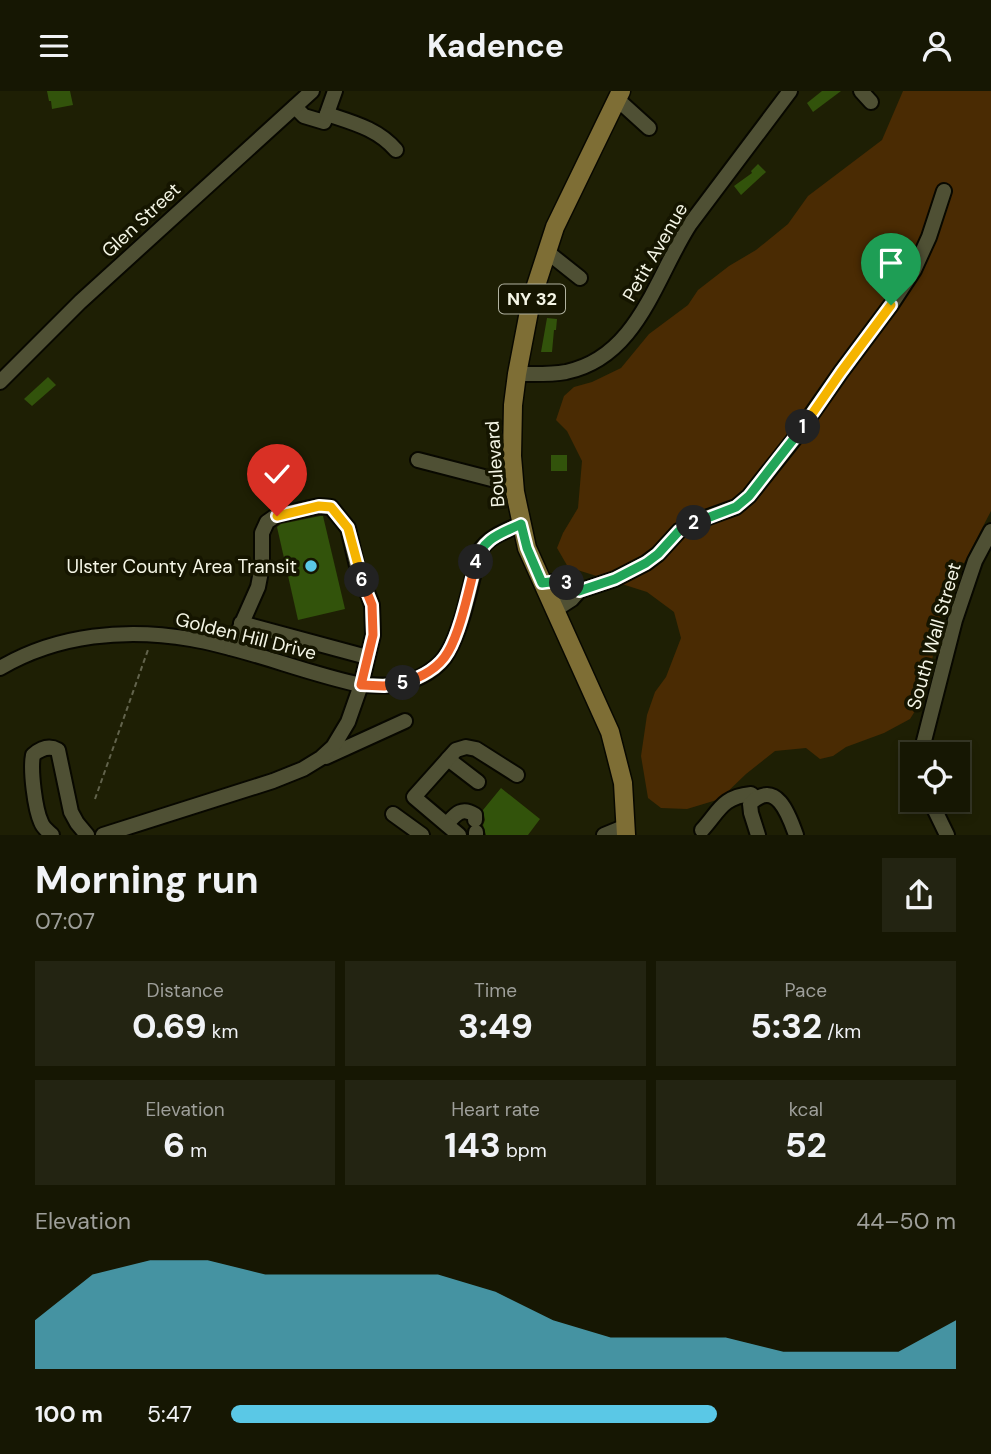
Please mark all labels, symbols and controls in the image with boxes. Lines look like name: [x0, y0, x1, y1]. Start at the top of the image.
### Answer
text: Kadence: [427, 25, 564, 67]
icon: menu: [35, 27, 73, 65]
icon: person: [918, 27, 956, 65]
street label: Glen Street: [96, 177, 186, 263]
street label: Petit Avenue: [617, 198, 693, 306]
pin: [861, 233, 921, 305]
icon: arrive: [872, 244, 910, 282]
road number: NY 32: [499, 285, 565, 314]
pin: 1: [786, 409, 820, 445]
text: 1: [799, 414, 806, 439]
street label: Boulevard: [480, 420, 510, 508]
pin: [247, 444, 307, 516]
icon: check: [258, 455, 296, 493]
pin: 2: [676, 505, 712, 541]
text: 2: [688, 510, 699, 535]
pin: 4: [458, 545, 494, 580]
text: 4: [469, 549, 482, 574]
place label: Ulster County Area Transit: [67, 554, 297, 579]
marker: Ulster County Area Transit: [303, 558, 319, 574]
street label: South Wall Street: [901, 560, 967, 712]
pin: 6: [344, 563, 380, 597]
pin: 3: [550, 566, 584, 601]
text: 6: [355, 567, 368, 592]
text: 3: [561, 570, 572, 595]
street label: Golden Hill Drive: [173, 606, 319, 666]
pin: 5: [386, 665, 420, 701]
text: 5: [397, 670, 408, 695]
map controls: [900, 742, 970, 812]
button: locate: [900, 742, 970, 812]
text: Morning run: [35, 855, 259, 905]
button: share: [882, 858, 956, 932]
text: 07:07: [35, 906, 95, 936]
text: Distance: [147, 978, 224, 1003]
text: Time: [474, 978, 517, 1003]
text: Pace: [785, 978, 827, 1003]
text: 0.69: [132, 1003, 207, 1049]
text: 3:49: [458, 1003, 533, 1049]
text: 5:32: [750, 1003, 822, 1049]
text: km: [207, 1019, 238, 1044]
text: /km: [822, 1019, 861, 1044]
text: Elevation: [146, 1097, 225, 1122]
text: Heart rate: [451, 1097, 540, 1122]
text: kcal: [789, 1097, 823, 1122]
text: 6: [163, 1122, 185, 1168]
text: 143: [444, 1122, 501, 1168]
text: 52: [785, 1122, 827, 1168]
text: m: [185, 1138, 207, 1163]
text: bpm: [501, 1138, 547, 1163]
text: Elevation: [35, 1206, 131, 1236]
text: 44–50 m: [856, 1206, 956, 1236]
text: 100 m: [35, 1399, 103, 1429]
text: 5:47: [147, 1399, 192, 1429]

